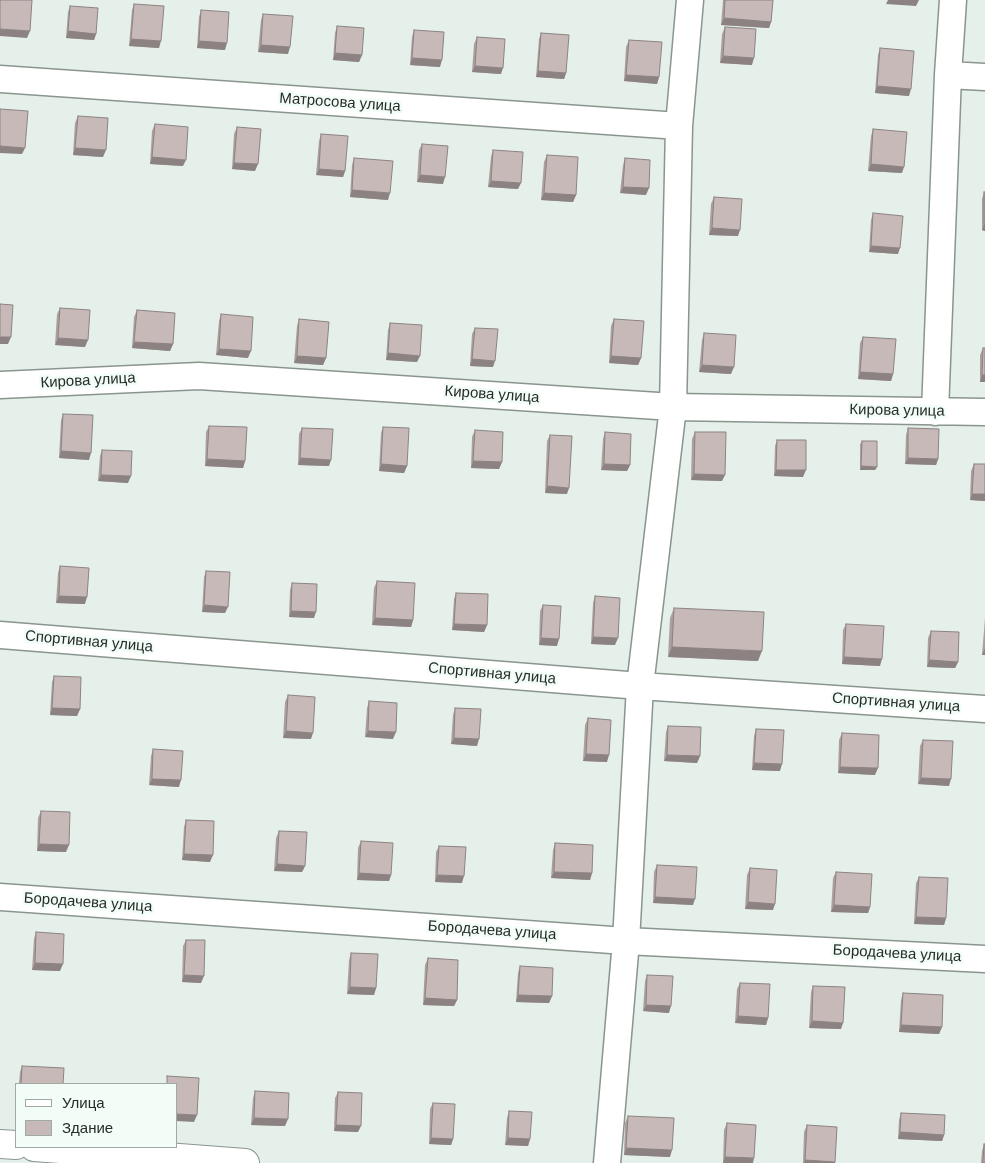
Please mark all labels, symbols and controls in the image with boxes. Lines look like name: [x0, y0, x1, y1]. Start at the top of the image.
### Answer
street label: Матросова улица: [279, 90, 401, 116]
street label: Кирова улица: [40, 370, 136, 392]
street label: Кирова улица: [444, 383, 540, 407]
street label: Кирова улица: [849, 401, 945, 421]
street label: Спортивная улица: [24, 627, 154, 657]
street label: Спортивная улица: [427, 659, 557, 689]
street label: Спортивная улица: [831, 690, 961, 716]
street label: Бородачева улица: [23, 890, 153, 916]
street label: Бородачева улица: [427, 918, 557, 944]
street label: Бородачева улица: [832, 942, 962, 966]
legend: [15, 1083, 178, 1148]
text: Улица: [62, 1093, 105, 1113]
text: Здание: [62, 1118, 113, 1138]

